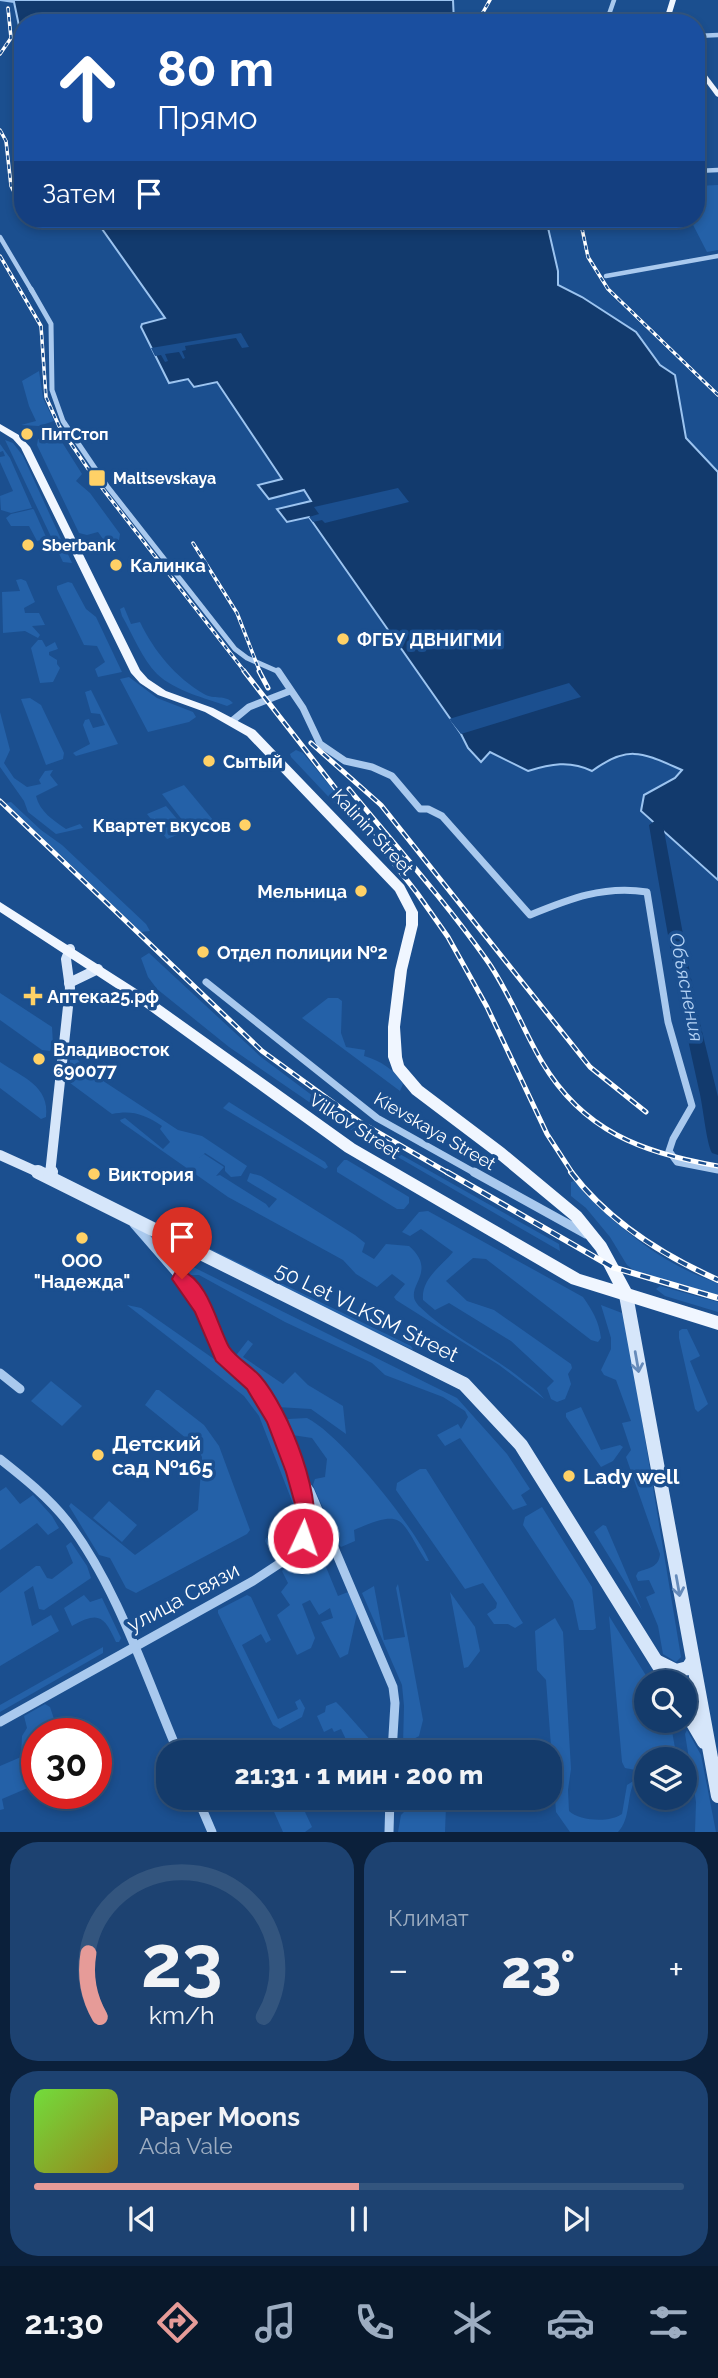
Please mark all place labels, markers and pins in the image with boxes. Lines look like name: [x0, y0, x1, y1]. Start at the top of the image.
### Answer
place label: ПитСтоп: [41, 425, 109, 444]
marker: ПитСтоп: [19, 426, 35, 442]
marker: Maltsevskaya: [87, 468, 107, 488]
place label: Maltsevskaya: [113, 469, 216, 488]
place label: Sberbank: [42, 536, 116, 555]
marker: Sberbank: [20, 537, 36, 553]
place label: Калинка: [130, 555, 206, 576]
marker: Калинка: [108, 557, 124, 573]
place label: ФГБУ ДВНИГМИ: [357, 629, 502, 650]
marker: ФГБУ ДВНИГМИ: [335, 631, 351, 647]
place label: Сытый: [223, 751, 283, 772]
marker: Сытый: [201, 753, 217, 769]
place label: Квартет вкусов: [93, 815, 231, 836]
marker: Квартет вкусов: [237, 817, 253, 833]
place label: Мельница: [257, 881, 347, 902]
marker: Мельница: [353, 883, 369, 899]
place label: Отдел полиции №2: [217, 942, 388, 963]
marker: Отдел полиции №2: [195, 944, 211, 960]
place label: Аптека25.рф: [47, 986, 159, 1007]
marker: Аптека25.рф: [25, 988, 41, 1004]
place label: Владивосток 690077: [53, 1039, 170, 1081]
marker: Владивосток 690077: [31, 1051, 47, 1067]
place label: Виктория: [108, 1164, 194, 1185]
marker: Виктория: [86, 1166, 102, 1182]
pin: [152, 1207, 212, 1279]
marker: ООО "Надежда": [74, 1230, 90, 1246]
place label: ООО "Надежда": [34, 1250, 130, 1292]
place label: Детский сад №165: [112, 1431, 213, 1480]
marker: Детский сад №165: [90, 1447, 106, 1463]
place label: Lady well: [583, 1464, 680, 1489]
marker: Lady well: [561, 1468, 577, 1484]

